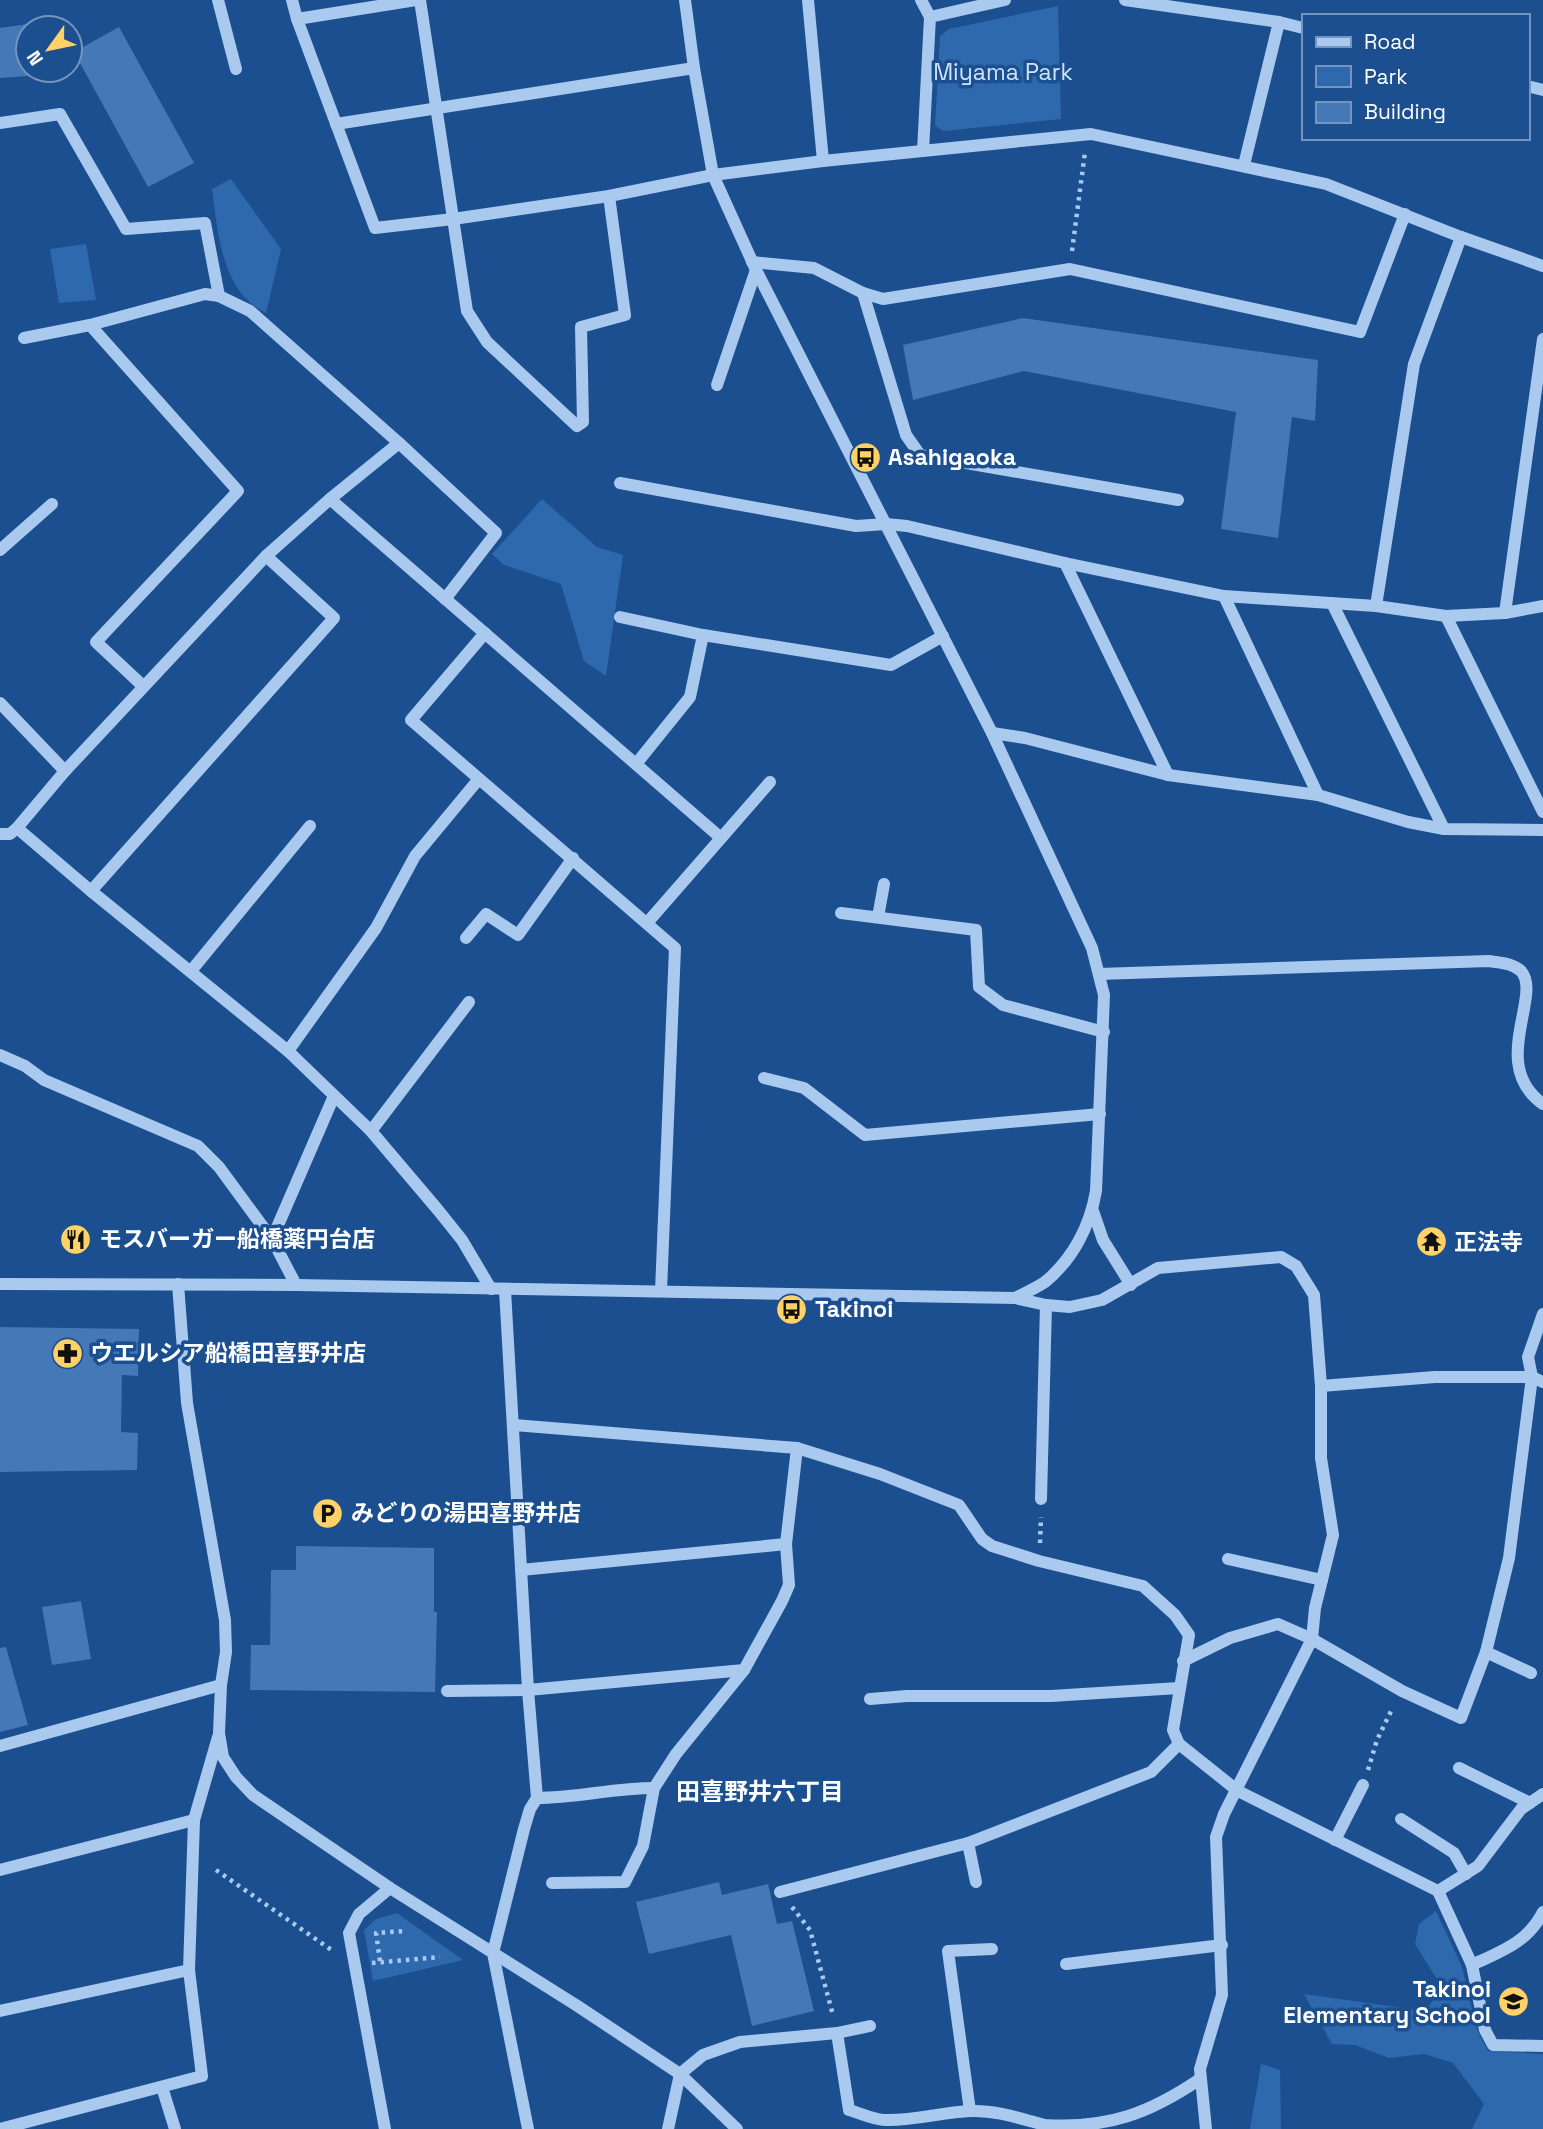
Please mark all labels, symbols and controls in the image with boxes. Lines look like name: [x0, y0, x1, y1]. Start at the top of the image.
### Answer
north arrow: [14, 14, 84, 84]
legend: [1302, 14, 1529, 140]
text: Road: [1364, 28, 1416, 55]
text: N: [21, 46, 49, 70]
park label: Miyama Park: [933, 57, 1073, 87]
text: Park: [1364, 63, 1408, 90]
text: Building: [1364, 98, 1446, 125]
bus stop icon: Asahigaoka: [848, 440, 882, 474]
place label: Asahigaoka: [888, 442, 1016, 472]
restaurant icon: モスバーガー船橋薬円台店: [59, 1222, 93, 1256]
place label: モスバーガー船橋薬円台店: [99, 1224, 375, 1254]
temple icon: 正法寺: [1414, 1225, 1448, 1259]
place label: 正法寺: [1454, 1227, 1523, 1257]
bus stop icon: Takinoi: [775, 1292, 809, 1326]
place label: Takinoi: [815, 1294, 893, 1324]
pharmacy icon: ウエルシア船橋田喜野井店: [50, 1336, 84, 1370]
place label: ウエルシア船橋田喜野井店: [90, 1338, 366, 1368]
parking icon: みどりの湯田喜野井店: [311, 1496, 345, 1530]
place label: みどりの湯田喜野井店: [351, 1498, 581, 1528]
district label: 田喜野井六丁目: [676, 1776, 844, 1807]
place label: Takinoi Elementary School: [1283, 1974, 1491, 2030]
school or university icon: Takinoi Elementary School: [1497, 1985, 1531, 2019]

